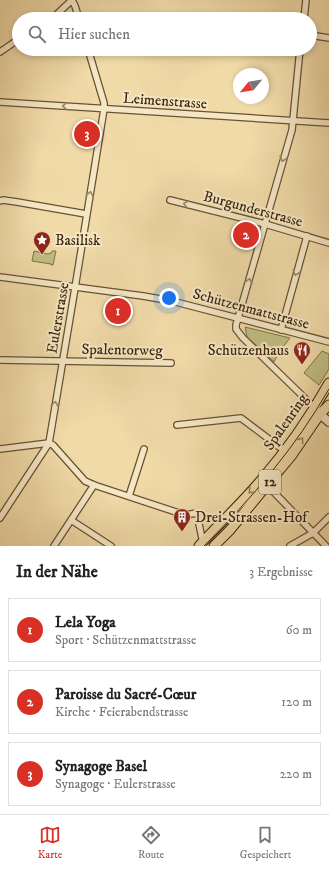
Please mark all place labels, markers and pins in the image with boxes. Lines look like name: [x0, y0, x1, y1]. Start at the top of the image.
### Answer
pin: 3: [74, 119, 100, 149]
pin: 2: [233, 220, 259, 250]
place icon: Basilisk: [32, 230, 52, 255]
place label: Basilisk: [55, 231, 101, 250]
pin: 1: [105, 296, 131, 326]
restaurant icon: Schützenhaus: [292, 340, 312, 365]
place label: Schützenhaus: [208, 341, 289, 360]
building icon: Drei-Strassen-Hof: [172, 507, 192, 532]
place label: Drei-Strassen-Hof: [195, 508, 309, 527]

